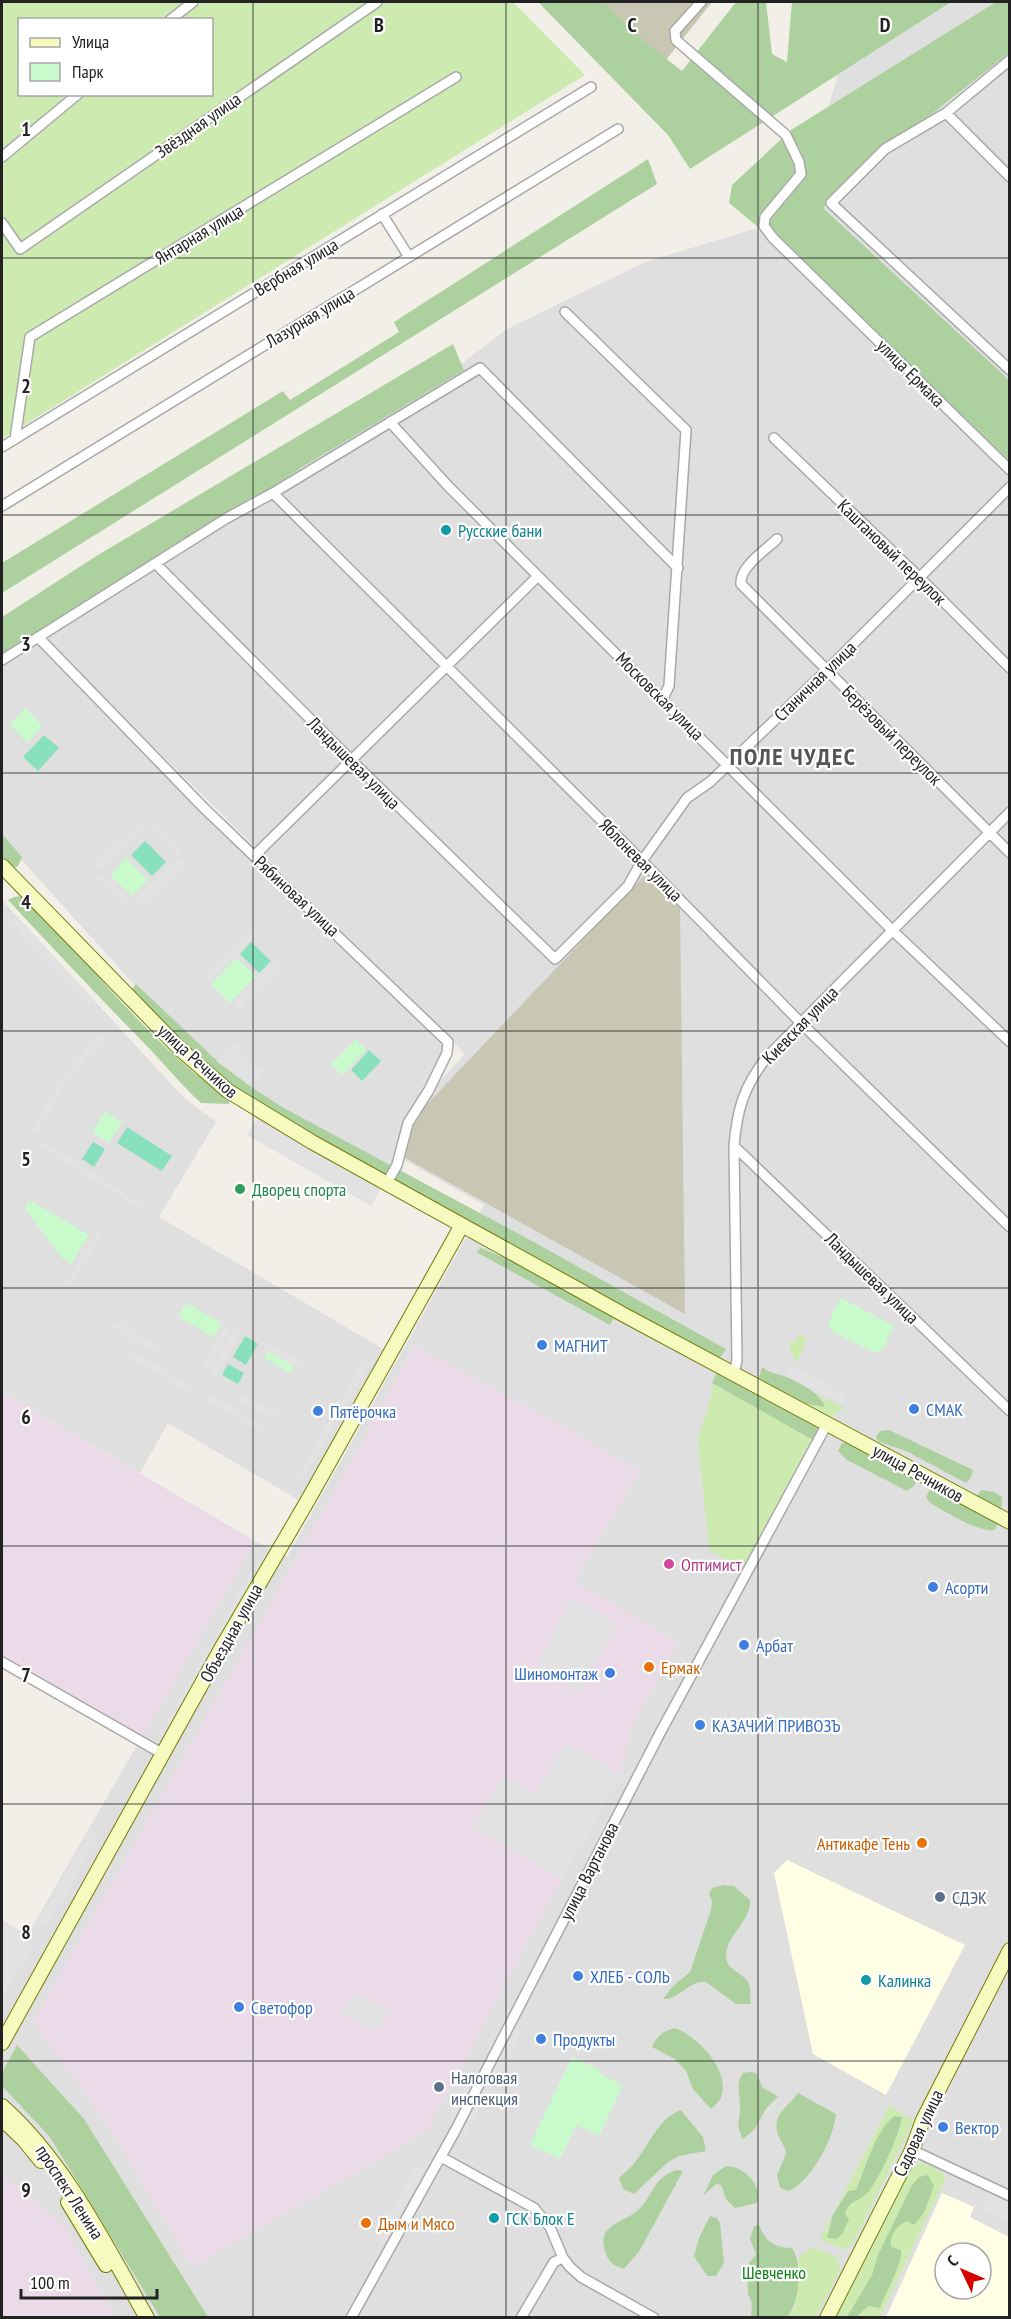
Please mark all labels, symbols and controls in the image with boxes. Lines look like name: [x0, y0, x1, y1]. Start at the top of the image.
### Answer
text: B: [374, 12, 384, 38]
text: C: [627, 12, 637, 38]
text: D: [880, 12, 891, 38]
legend: [18, 18, 213, 96]
text: Улица: [72, 30, 109, 53]
text: Парк: [72, 60, 103, 83]
street label: Звёздная улица: [151, 87, 245, 163]
text: 1: [21, 116, 31, 142]
street label: Янтарная улица: [150, 199, 248, 269]
street label: Вербная улица: [250, 233, 342, 301]
street label: Лазурная улица: [260, 281, 359, 353]
street label: улица Ермака: [872, 334, 950, 412]
text: 2: [21, 373, 31, 399]
street label: Каштановый переулок: [833, 494, 951, 610]
place label: Русские бани: [458, 519, 542, 542]
marker: Русские бани: [439, 523, 453, 537]
text: 3: [21, 631, 31, 657]
street label: Станичная улица: [769, 636, 861, 726]
street label: Московская улица: [611, 647, 709, 745]
street label: Берёзовый переулок: [837, 680, 947, 790]
street label: Ландышевая улица: [302, 711, 405, 814]
district label: ПОЛЕ ЧУДЕС: [730, 741, 856, 772]
street label: Яблоневая улица: [595, 814, 687, 906]
street label: Рябиновая улица: [250, 851, 344, 941]
text: 4: [21, 889, 31, 915]
street label: Киевская улица: [757, 981, 843, 1069]
street label: улица Речников: [153, 1019, 243, 1103]
text: 5: [21, 1146, 31, 1172]
place label: Дворец спорта: [252, 1178, 346, 1201]
marker: Дворец спорта: [233, 1182, 247, 1196]
street label: Ландышевая улица: [819, 1227, 924, 1329]
place label: МАГНИТ: [554, 1334, 608, 1357]
marker: МАГНИТ: [535, 1338, 549, 1352]
place label: СМАК: [926, 1398, 963, 1421]
place label: Пятёрочка: [330, 1400, 396, 1423]
marker: СМАК: [907, 1402, 921, 1416]
text: 6: [21, 1404, 31, 1430]
marker: Пятёрочка: [311, 1404, 325, 1418]
street label: улица Речников: [868, 1439, 968, 1507]
place label: Оптимист: [681, 1553, 742, 1576]
marker: Оптимист: [662, 1557, 676, 1571]
place label: Асорти: [945, 1576, 988, 1599]
street label: Объездная улица: [195, 1580, 267, 1686]
marker: Асорти: [926, 1580, 940, 1594]
place label: Арбат: [756, 1634, 793, 1657]
marker: Арбат: [737, 1638, 751, 1652]
place label: Ермак: [661, 1656, 700, 1679]
marker: Ермак: [642, 1660, 656, 1674]
text: 7: [21, 1662, 31, 1688]
place label: Шиномонтаж: [514, 1662, 598, 1685]
marker: Шиномонтаж: [603, 1666, 617, 1680]
place label: КАЗАЧИЙ ПРИВОЗЪ: [712, 1714, 841, 1737]
marker: КАЗАЧИЙ ПРИВОЗЪ: [693, 1718, 707, 1732]
street label: улица Вартанова: [554, 1818, 624, 1924]
place label: Антикафе Тень: [817, 1832, 910, 1855]
marker: Антикафе Тень: [915, 1836, 929, 1850]
place label: СДЭК: [952, 1886, 987, 1909]
marker: СДЭК: [933, 1890, 947, 1904]
text: 8: [21, 1919, 31, 1945]
place label: ХЛЕБ - СОЛЬ: [590, 1965, 670, 1988]
marker: ХЛЕБ - СОЛЬ: [571, 1969, 585, 1983]
place label: Калинка: [878, 1969, 931, 1992]
marker: Калинка: [859, 1973, 873, 1987]
place label: Светофор: [251, 1996, 313, 2019]
marker: Светофор: [232, 2000, 246, 2014]
place label: Продукты: [553, 2028, 615, 2051]
marker: Продукты: [534, 2032, 548, 2046]
place label: Налоговая инспекция: [451, 2066, 518, 2110]
marker: Налоговая инспекция: [432, 2080, 446, 2094]
street label: Садовая улица: [888, 2086, 948, 2180]
place label: Вектор: [955, 2116, 999, 2139]
marker: Вектор: [936, 2120, 950, 2134]
street label: проспект Ленина: [31, 2140, 109, 2244]
text: 9: [21, 2177, 31, 2203]
place label: ГСК Блок Е: [506, 2207, 575, 2230]
marker: ГСК Блок Е: [487, 2211, 501, 2225]
place label: Дым и Мясо: [378, 2212, 455, 2235]
marker: Дым и Мясо: [359, 2216, 373, 2230]
north arrow: [933, 2241, 993, 2301]
text: С: [942, 2251, 962, 2270]
park label: Шевченко: [742, 2261, 806, 2284]
scale bar: [21, 2262, 158, 2300]
text: 100 m: [30, 2271, 70, 2294]

